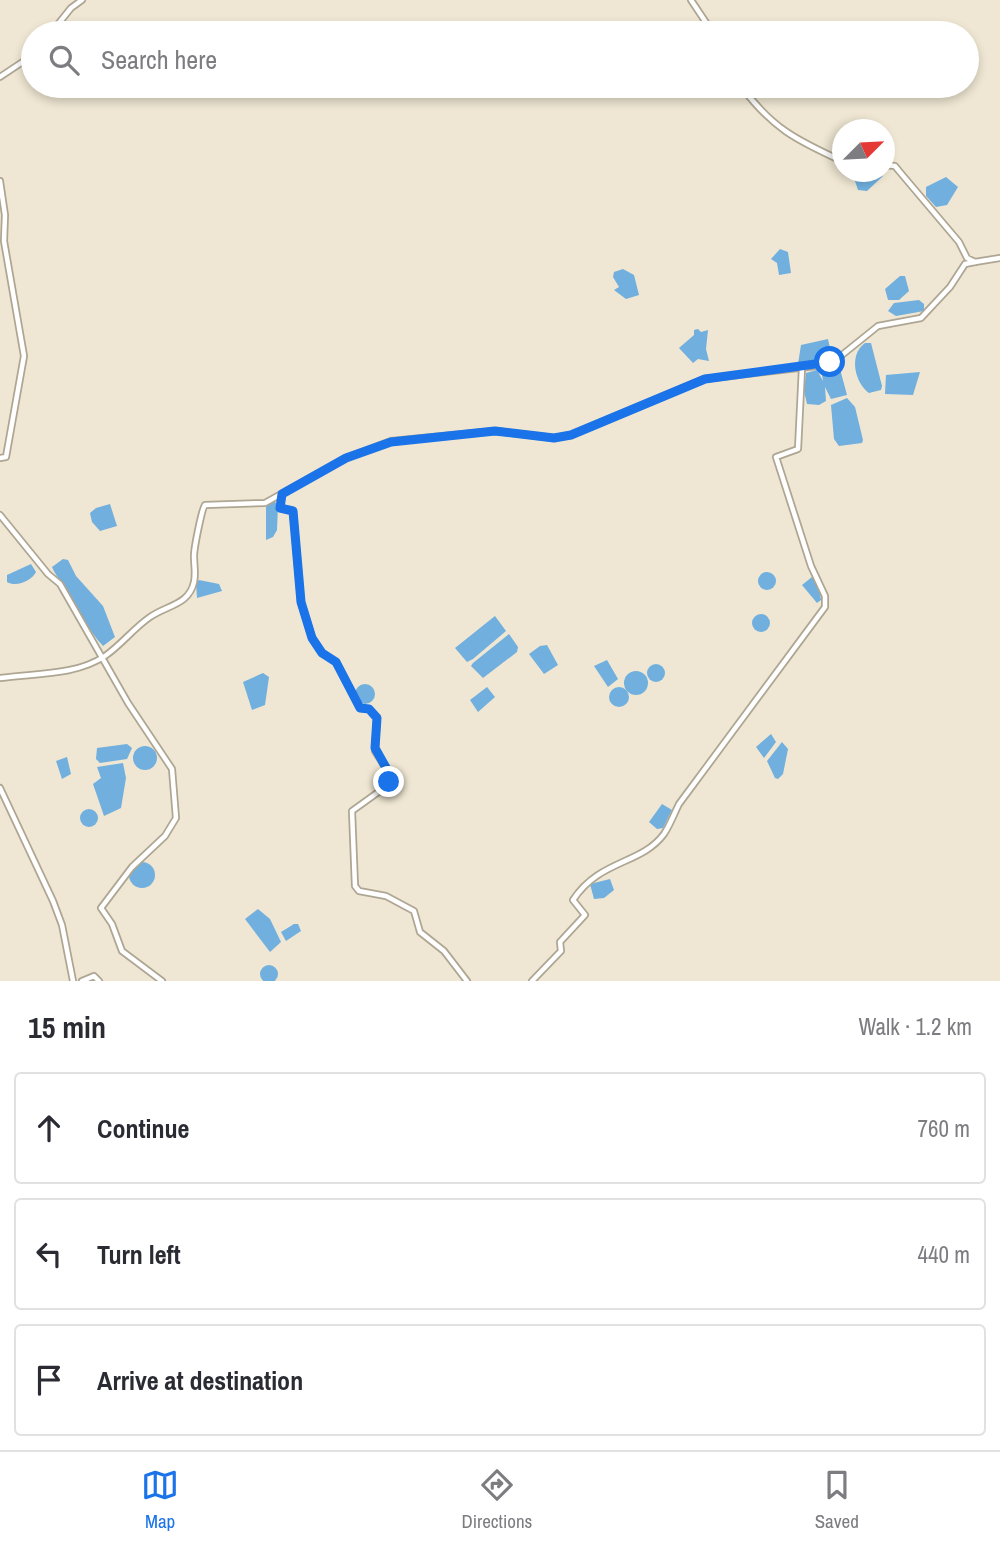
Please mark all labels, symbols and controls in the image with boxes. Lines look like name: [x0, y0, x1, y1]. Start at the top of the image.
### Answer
search box: [21, 21, 979, 98]
icon: search: [45, 41, 83, 79]
text: Search here: [101, 42, 217, 77]
north arrow: [832, 119, 895, 182]
route start: [814, 346, 845, 377]
route end: [373, 766, 404, 797]
text: 15 min: [28, 1007, 106, 1047]
text: Walk · 1.2 km: [858, 1011, 972, 1042]
icon: ahead: [30, 1109, 68, 1147]
text: Continue: [97, 1111, 189, 1146]
text: 760 m: [918, 1113, 970, 1144]
icon: left: [30, 1235, 68, 1273]
text: Turn left: [97, 1237, 181, 1272]
text: 440 m: [918, 1239, 970, 1270]
icon: arrive: [30, 1361, 68, 1399]
text: Arrive at destination: [97, 1363, 303, 1398]
tab: Map: [141, 1466, 179, 1534]
tab: Directions: [461, 1466, 532, 1534]
tab: Saved: [815, 1466, 859, 1534]

